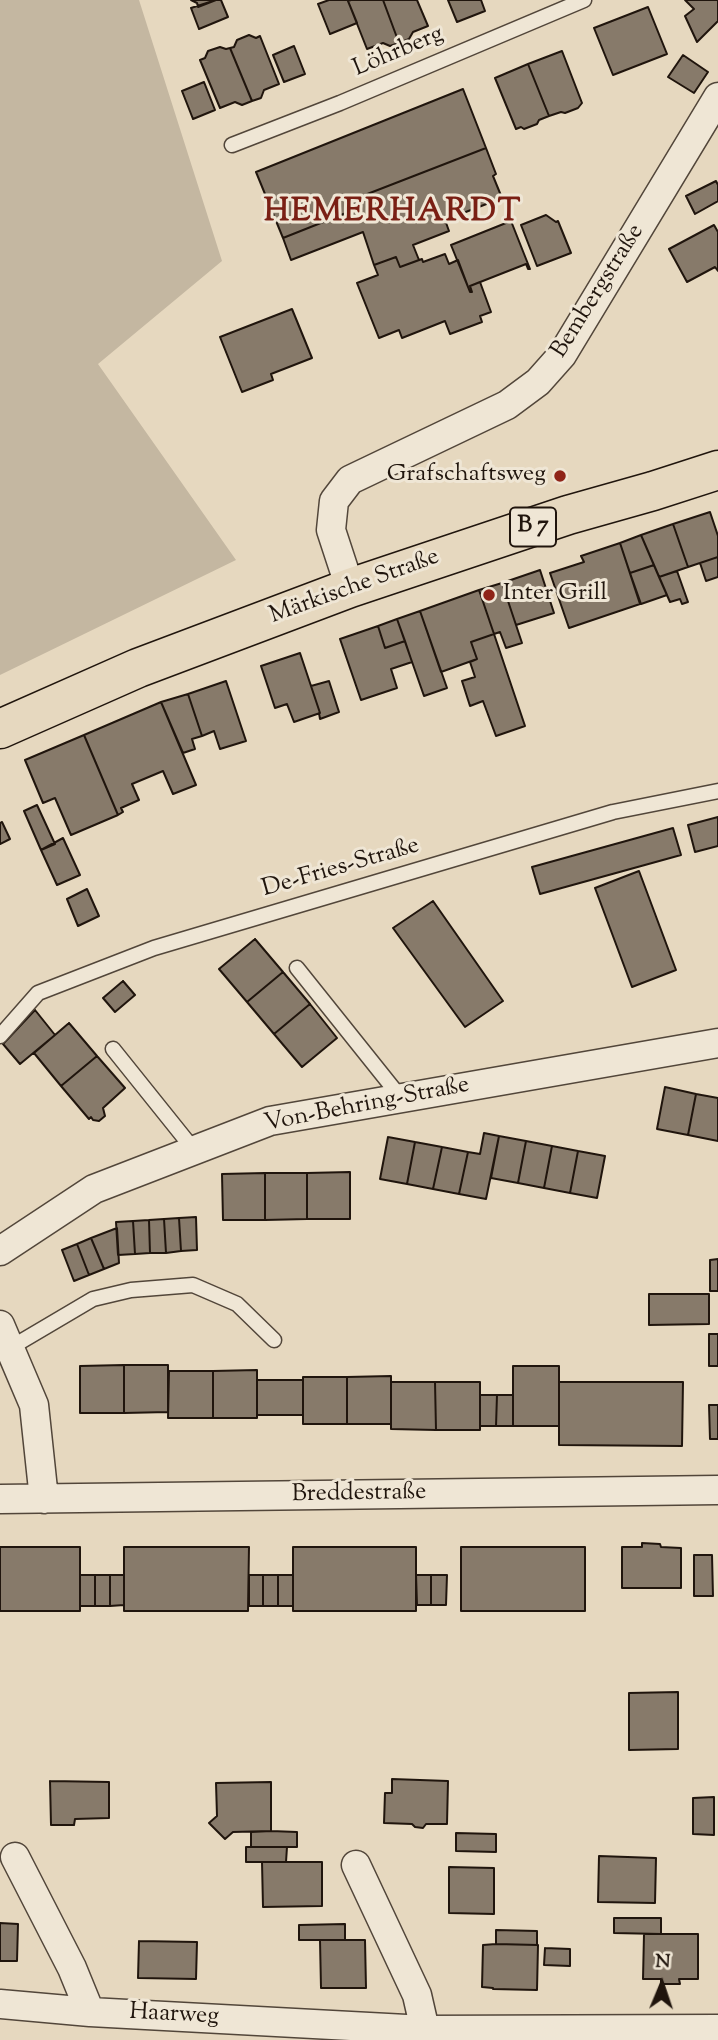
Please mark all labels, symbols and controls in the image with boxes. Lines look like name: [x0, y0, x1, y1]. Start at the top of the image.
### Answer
street label: Löhrberg: [350, 21, 448, 85]
district label: HEMERHARDT: [265, 196, 521, 234]
street label: Bembergstraße: [546, 220, 652, 364]
place label: Grafschaftsweg: [387, 462, 546, 490]
marker: Grafschaftsweg: [552, 468, 568, 484]
road number: B 7: [510, 508, 556, 547]
street label: Märkische Straße: [266, 544, 444, 632]
place label: Inter Grill: [503, 581, 607, 609]
marker: Inter Grill: [481, 587, 497, 603]
street label: De-Fries-Straße: [259, 833, 423, 905]
street label: Von-Behring-Straße: [262, 1072, 472, 1140]
street label: Breddestraße: [291, 1479, 427, 1511]
north arrow: [627, 1949, 697, 2019]
text: N: [655, 1949, 671, 1976]
street label: Haarweg: [128, 1999, 220, 2033]

